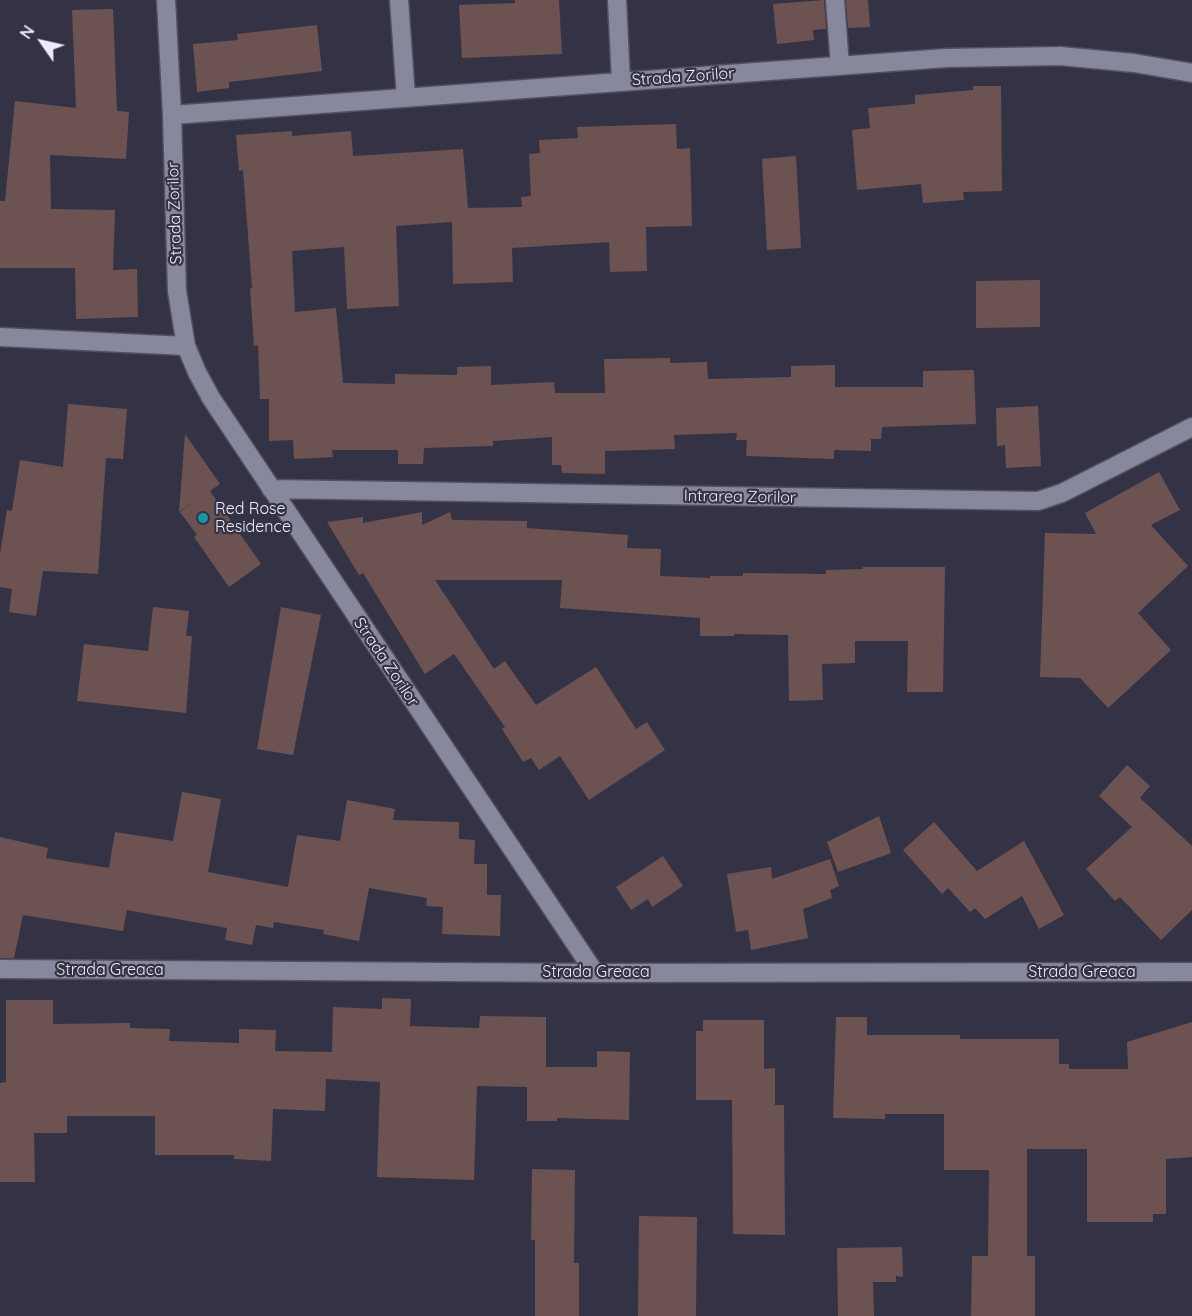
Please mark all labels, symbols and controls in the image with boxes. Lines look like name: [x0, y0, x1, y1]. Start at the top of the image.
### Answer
north arrow: [12, 12, 72, 72]
text: N: [15, 21, 39, 42]
street label: Strada Zorilor: [631, 64, 735, 90]
street label: Strada Zorilor: [164, 161, 186, 265]
street label: Intrarea Zorilor: [684, 486, 796, 508]
place label: Red Rose Residence: [215, 499, 291, 537]
marker: Red Rose Residence: [196, 511, 210, 525]
street label: Strada Zorilor: [349, 614, 423, 710]
street label: Strada Greaca: [56, 960, 164, 980]
street label: Strada Greaca: [542, 962, 650, 982]
street label: Strada Greaca: [1028, 962, 1136, 982]

